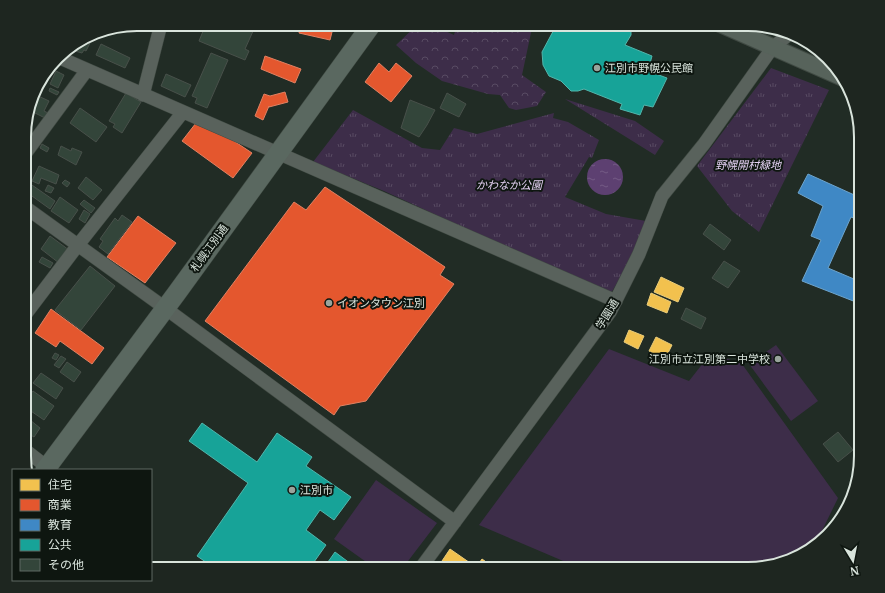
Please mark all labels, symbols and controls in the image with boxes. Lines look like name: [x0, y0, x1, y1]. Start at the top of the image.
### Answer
place label: 江別市野幌公民館: [605, 61, 693, 75]
marker: 江別市野幌公民館: [592, 63, 602, 73]
park label: 野幌開村緑地: [715, 158, 782, 172]
park label: かわなか公園: [476, 178, 544, 192]
street label: 札幌江別通: [187, 222, 231, 274]
place label: イオンタウン江別: [337, 296, 425, 310]
street label: 学園通: [592, 296, 622, 332]
marker: イオンタウン江別: [324, 298, 334, 308]
place label: 江別市立江別第二中学校: [649, 352, 770, 366]
marker: 江別市立江別第二中学校: [773, 354, 783, 364]
legend: [12, 469, 152, 581]
text: 住宅: [48, 477, 72, 492]
place label: 江別市: [300, 483, 333, 497]
marker: 江別市: [287, 485, 297, 495]
text: 商業: [48, 497, 72, 512]
text: 教育: [48, 517, 72, 532]
text: 公共: [48, 537, 72, 552]
north arrow: [833, 541, 873, 581]
text: その他: [48, 557, 84, 572]
text: N: [849, 563, 860, 579]

